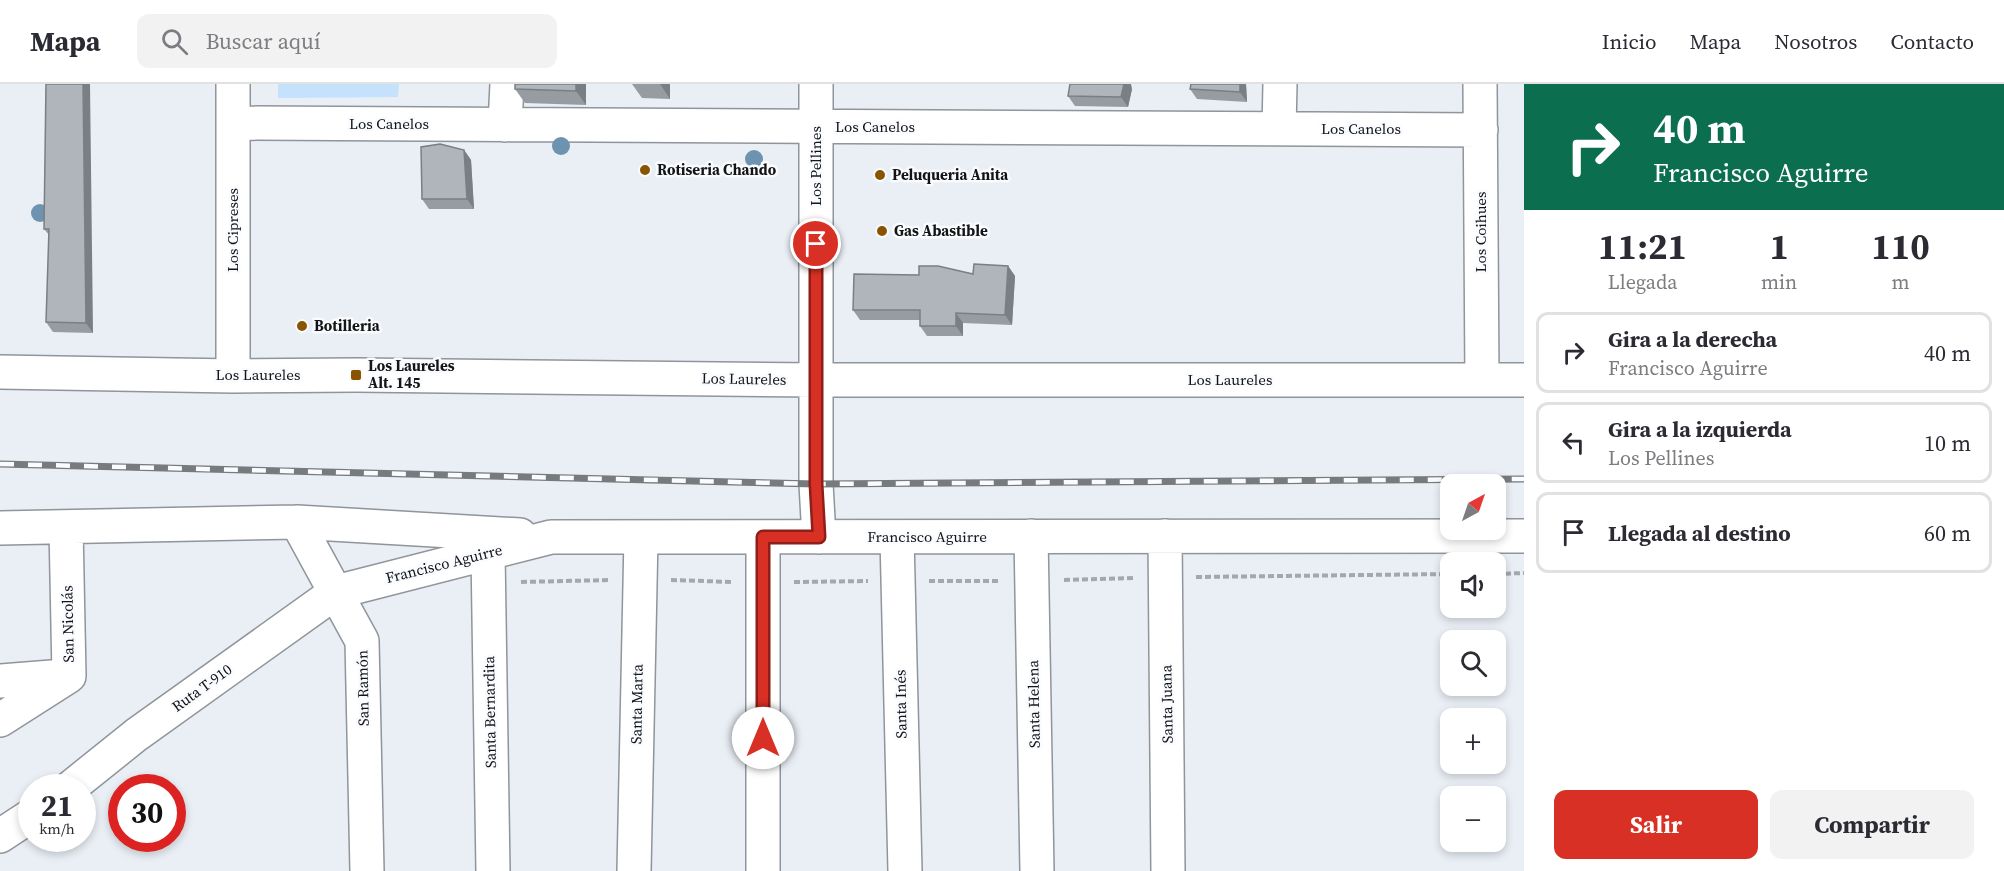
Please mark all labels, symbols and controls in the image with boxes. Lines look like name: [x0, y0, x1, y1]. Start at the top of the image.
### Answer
search box: [137, 14, 557, 68]
text: Mapa: [30, 22, 101, 60]
icon: search: [158, 25, 191, 58]
text: Buscar aquí: [206, 26, 321, 56]
text: Inicio: [1602, 27, 1656, 56]
text: Mapa: [1689, 27, 1741, 56]
text: Nosotros: [1774, 27, 1857, 56]
text: Contacto: [1890, 27, 1974, 56]
text: 40 m: [1653, 99, 1746, 157]
icon: right: [1554, 108, 1632, 186]
street label: Los Canelos: [349, 113, 429, 134]
street label: Los Canelos: [835, 116, 915, 137]
street label: Los Canelos: [1321, 118, 1401, 139]
street label: Los Pellines: [805, 126, 826, 206]
text: Francisco Aguirre: [1653, 154, 1868, 191]
place label: Rotiseria Chando: [657, 159, 777, 180]
marker: Rotiseria Chando: [638, 163, 652, 177]
place label: Peluqueria Anita: [892, 164, 1009, 185]
marker: Peluqueria Anita: [873, 168, 887, 182]
street label: Los Cipreses: [222, 188, 243, 272]
street label: Los Coihues: [1470, 191, 1491, 273]
pin: [790, 218, 841, 269]
place label: Gas Abastible: [894, 220, 988, 241]
text: 11:21: [1598, 222, 1687, 271]
text: 1: [1769, 222, 1789, 271]
text: 110: [1871, 222, 1930, 271]
marker: Gas Abastible: [875, 224, 889, 238]
icon: arrive: [799, 227, 832, 260]
text: Llegada: [1608, 268, 1677, 296]
text: min: [1761, 268, 1797, 296]
text: m: [1892, 268, 1910, 296]
place label: Botilleria: [314, 315, 381, 336]
marker: Botilleria: [295, 319, 309, 333]
text: Gira a la derecha: [1608, 324, 1777, 354]
icon: right: [1557, 336, 1590, 369]
text: 40 m: [1924, 338, 1971, 368]
text: Francisco Aguirre: [1608, 354, 1768, 382]
place label: Los Laureles Alt. 145: [368, 355, 455, 393]
street label: Los Laureles: [216, 364, 300, 385]
street label: Los Laureles: [701, 367, 787, 390]
marker: Los Laureles Alt. 145: [349, 368, 363, 382]
street label: Los Laureles: [1188, 369, 1272, 390]
text: Gira a la izquierda: [1608, 414, 1792, 444]
icon: left: [1557, 426, 1590, 459]
text: 10 m: [1924, 428, 1971, 458]
text: Los Pellines: [1608, 444, 1715, 472]
north arrow: [1440, 474, 1506, 540]
map controls: [1440, 474, 1506, 852]
icon: arrive: [1557, 516, 1590, 549]
text: Llegada al destino: [1608, 518, 1791, 548]
text: 60 m: [1924, 518, 1971, 548]
street label: Francisco Aguirre: [867, 526, 987, 547]
street label: Francisco Aguirre: [383, 539, 505, 588]
button: sound: [1440, 552, 1506, 618]
street label: San Nicolás: [56, 585, 79, 663]
button: search: [1440, 630, 1506, 696]
street label: San Ramón: [351, 650, 374, 726]
street label: Santa Bernardita: [478, 655, 501, 768]
street label: Ruta T-910: [167, 659, 236, 717]
street label: Santa Helena: [1022, 659, 1045, 748]
street label: Santa Marta: [625, 663, 648, 744]
street label: Santa Juana: [1155, 664, 1178, 743]
street label: Santa Inés: [889, 669, 912, 739]
position arrow: [731, 706, 795, 770]
button: +: [1440, 708, 1506, 774]
speed limit sign: 30: [108, 774, 186, 852]
text: 21: [41, 785, 73, 826]
button: −: [1440, 786, 1506, 852]
button: Salir: [1554, 790, 1758, 859]
button: Compartir: [1770, 790, 1974, 859]
text: km/h: [39, 818, 75, 839]

